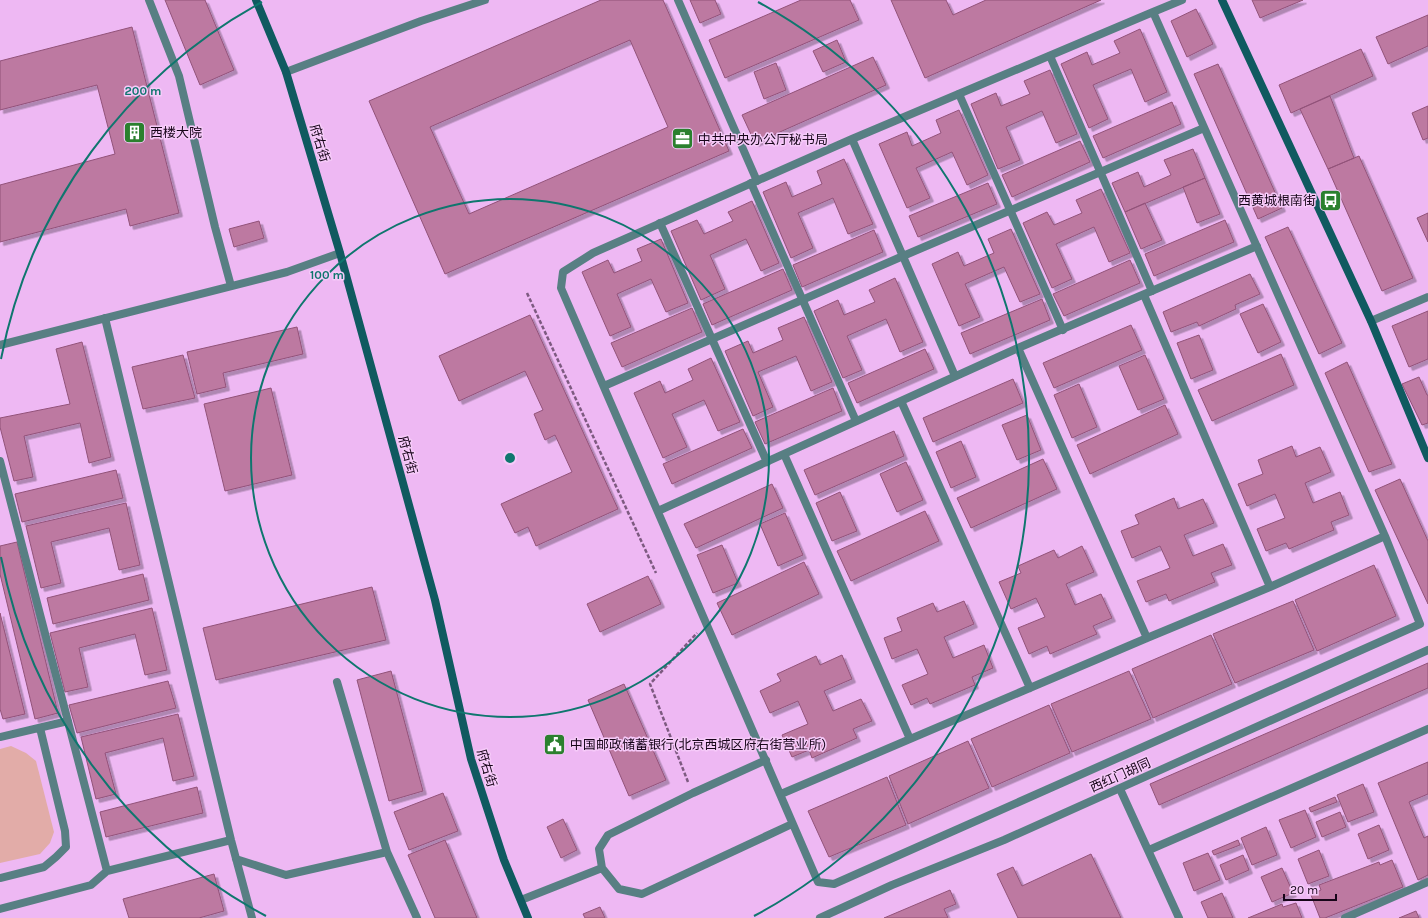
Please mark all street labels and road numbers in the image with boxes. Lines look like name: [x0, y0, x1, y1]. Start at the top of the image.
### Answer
street label: 府右街: [307, 122, 333, 164]
street label: 府右街: [396, 434, 420, 476]
street label: 府右街: [474, 747, 500, 789]
street label: 西红门胡同: [1087, 755, 1153, 795]

